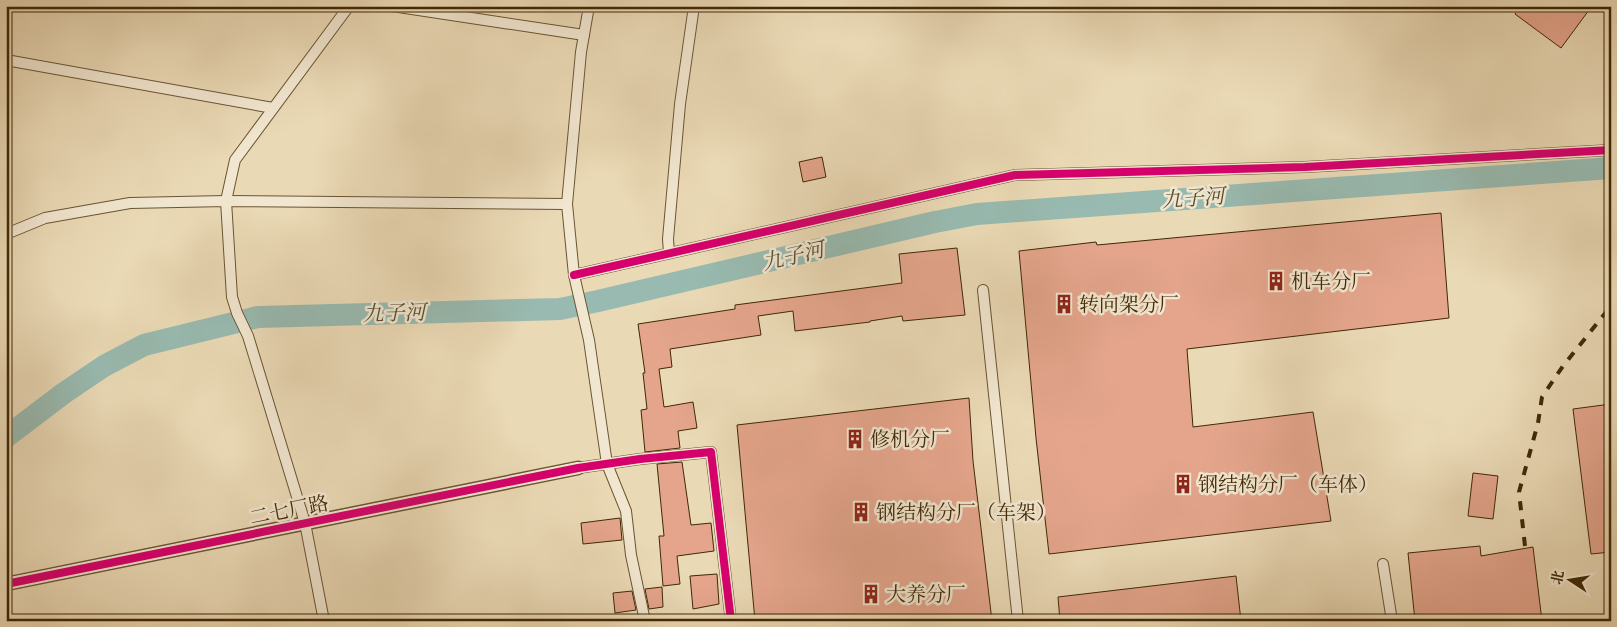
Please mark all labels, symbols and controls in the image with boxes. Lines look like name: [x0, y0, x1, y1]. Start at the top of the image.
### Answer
water label: 九子河: [1161, 182, 1229, 214]
water label: 九子河: [759, 234, 831, 277]
place label: 机车分厂: [1291, 268, 1371, 295]
building icon: 机车分厂: [1265, 270, 1287, 292]
place label: 转向架分厂: [1079, 291, 1179, 318]
building icon: 转向架分厂: [1053, 293, 1075, 315]
water label: 九子河: [362, 298, 430, 328]
place label: 修机分厂: [870, 426, 950, 453]
building icon: 修机分厂: [844, 428, 866, 450]
place label: 钢结构分厂（车体）: [1198, 471, 1378, 498]
building icon: 钢结构分厂（车体）: [1172, 473, 1194, 495]
street label: 二七厂路: [247, 490, 331, 531]
place label: 钢结构分厂（车架）: [876, 499, 1056, 526]
building icon: 钢结构分厂（车架）: [850, 501, 872, 523]
north arrow: [1544, 554, 1594, 604]
text: 北: [1547, 569, 1569, 586]
place label: 大养分厂: [886, 581, 966, 608]
building icon: 大养分厂: [860, 583, 882, 605]

